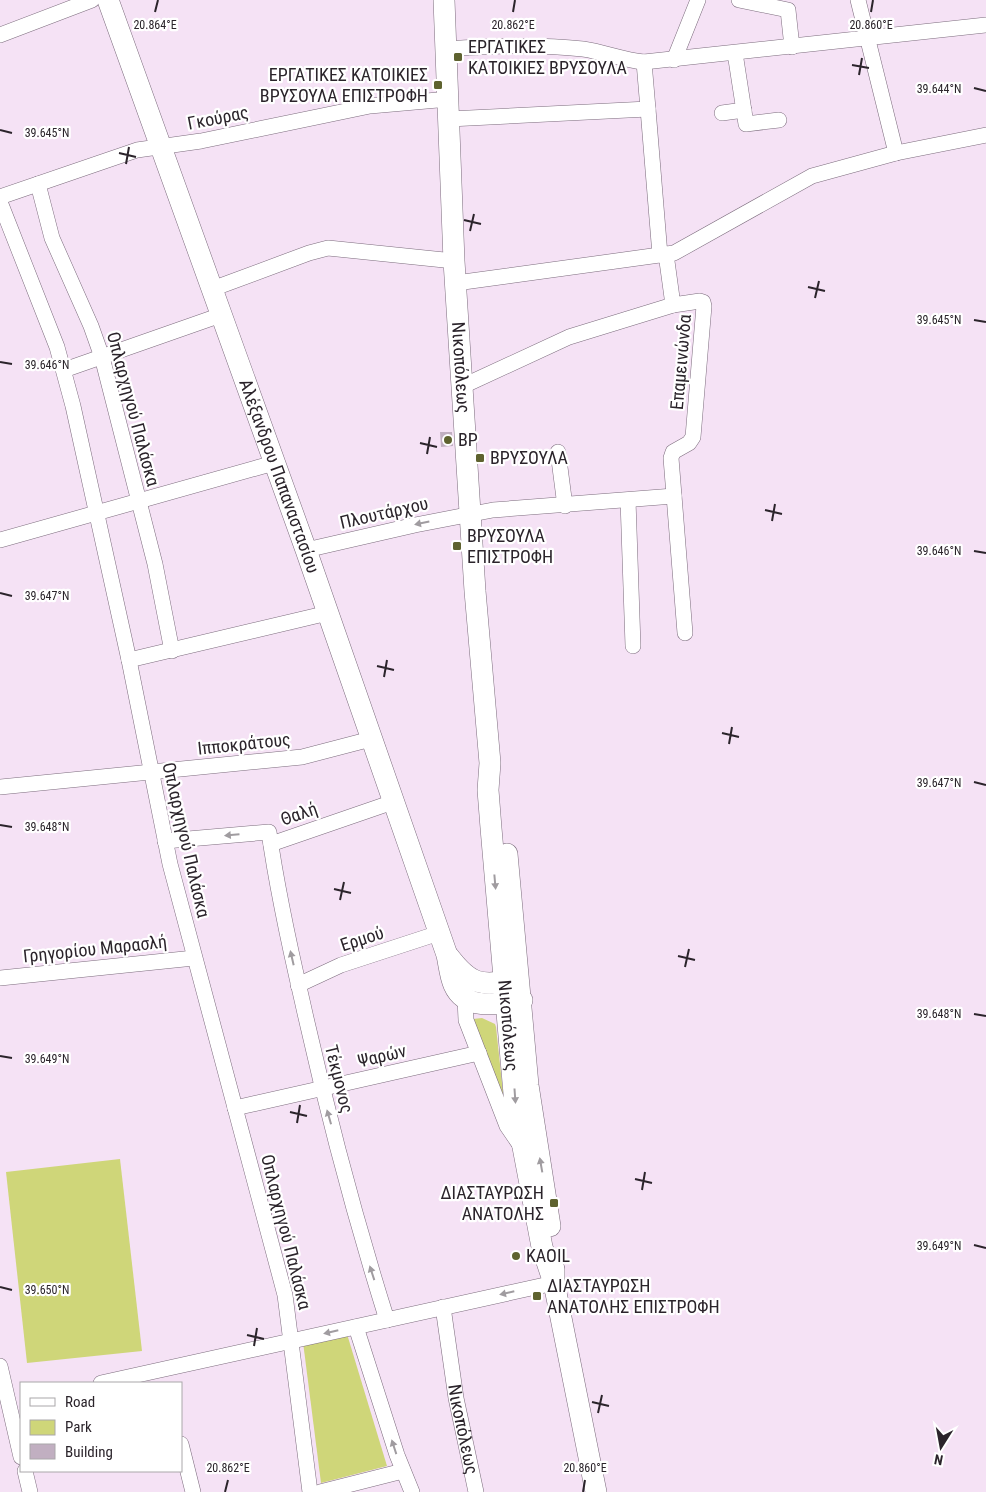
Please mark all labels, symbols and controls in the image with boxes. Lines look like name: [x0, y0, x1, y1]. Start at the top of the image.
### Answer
text: 20.864°E: [133, 18, 177, 32]
text: 20.862°E: [491, 18, 535, 32]
text: 20.860°E: [849, 18, 893, 32]
place label: ΕΡΓΑΤΙΚΕΣ ΚΑΤΟΙΚΙΕΣ ΒΡΥΣΟΥΛΑ: [468, 36, 628, 78]
marker: ΕΡΓΑΤΙΚΕΣ ΚΑΤΟΙΚΙΕΣ ΒΡΥΣΟΥΛΑ: [452, 51, 464, 63]
place label: ΕΡΓΑΤΙΚΕΣ ΚΑΤΟΙΚΙΕΣ ΒΡΥΣΟΥΛΑ ΕΠΙΣΤΡΟΦΗ: [260, 64, 428, 106]
marker: ΕΡΓΑΤΙΚΕΣ ΚΑΤΟΙΚΙΕΣ ΒΡΥΣΟΥΛΑ ΕΠΙΣΤΡΟΦΗ: [432, 79, 444, 91]
text: 39.644°N: [917, 82, 961, 96]
street label: Γκούρας: [186, 101, 250, 134]
text: 39.645°N: [25, 126, 69, 140]
street label: Επαμεινώνδα: [666, 313, 695, 411]
text: 39.645°N: [917, 313, 961, 327]
street label: Νικοπόλεως: [448, 321, 475, 414]
street label: Οπλαρχηγού Παλάσκα: [103, 329, 164, 488]
text: 39.646°N: [25, 358, 69, 372]
street label: Αλέξανδρου Παπαναστασίου: [235, 376, 324, 576]
place label: BP: [458, 429, 478, 450]
marker: BP: [442, 434, 454, 446]
place label: ΒΡΥΣΟΥΛΑ: [490, 447, 568, 468]
marker: ΒΡΥΣΟΥΛΑ: [474, 452, 486, 464]
street label: Πλουτάρχου: [338, 492, 430, 533]
one-way arrow: [415, 519, 430, 527]
place label: ΒΡΥΣΟΥΛΑ ΕΠΙΣΤΡΟΦΗ: [467, 525, 553, 567]
marker: ΒΡΥΣΟΥΛΑ ΕΠΙΣΤΡΟΦΗ: [451, 540, 463, 552]
text: 39.646°N: [917, 544, 961, 558]
text: 39.647°N: [25, 589, 69, 603]
street label: Ιπποκράτους: [196, 728, 291, 759]
street label: Οπλαρχηγού Παλάσκα: [158, 760, 215, 920]
text: 39.647°N: [917, 776, 961, 790]
street label: Θαλή: [278, 798, 320, 830]
text: 39.648°N: [25, 820, 69, 834]
one-way arrow: [224, 832, 240, 840]
one-way arrow: [492, 874, 500, 890]
street label: Ερμού: [337, 922, 386, 955]
street label: Γρηγορίου Μαρασλή: [22, 931, 168, 966]
one-way arrow: [288, 951, 296, 966]
street label: Νικοπόλεως: [494, 979, 523, 1072]
text: 39.648°N: [917, 1007, 961, 1021]
street label: Ψαρών: [356, 1040, 409, 1071]
street label: Τέκμονος: [321, 1043, 358, 1115]
text: 39.649°N: [25, 1052, 69, 1066]
one-way arrow: [511, 1088, 519, 1104]
one-way arrow: [325, 1109, 333, 1124]
street label: Οπλαρχηγού Παλάσκα: [257, 1152, 316, 1312]
one-way arrow: [537, 1156, 545, 1172]
place label: ΔΙΑΣΤΑΥΡΩΣΗ ΑΝΑΤΟΛΗΣ: [441, 1182, 544, 1224]
marker: ΔΙΑΣΤΑΥΡΩΣΗ ΑΝΑΤΟΛΗΣ: [548, 1197, 560, 1209]
text: 39.649°N: [917, 1239, 961, 1253]
place label: KAOIL: [526, 1245, 570, 1266]
marker: KAOIL: [510, 1250, 522, 1262]
one-way arrow: [368, 1266, 376, 1281]
place label: ΔΙΑΣΤΑΥΡΩΣΗ ΑΝΑΤΟΛΗΣ ΕΠΙΣΤΡΟΦΗ: [547, 1275, 720, 1317]
text: 39.650°N: [25, 1283, 69, 1297]
one-way arrow: [499, 1289, 514, 1297]
marker: ΔΙΑΣΤΑΥΡΩΣΗ ΑΝΑΤΟΛΗΣ ΕΠΙΣΤΡΟΦΗ: [531, 1290, 543, 1302]
one-way arrow: [323, 1328, 338, 1336]
legend: [20, 1382, 182, 1472]
street label: Νικοπόλεως: [444, 1383, 483, 1476]
text: Road: [65, 1393, 95, 1411]
text: Park: [65, 1418, 92, 1436]
north arrow: [916, 1422, 966, 1472]
one-way arrow: [390, 1439, 398, 1454]
text: Building: [65, 1443, 113, 1461]
text: N: [933, 1451, 944, 1468]
text: 20.862°E: [206, 1461, 250, 1475]
text: 20.860°E: [563, 1461, 607, 1475]

